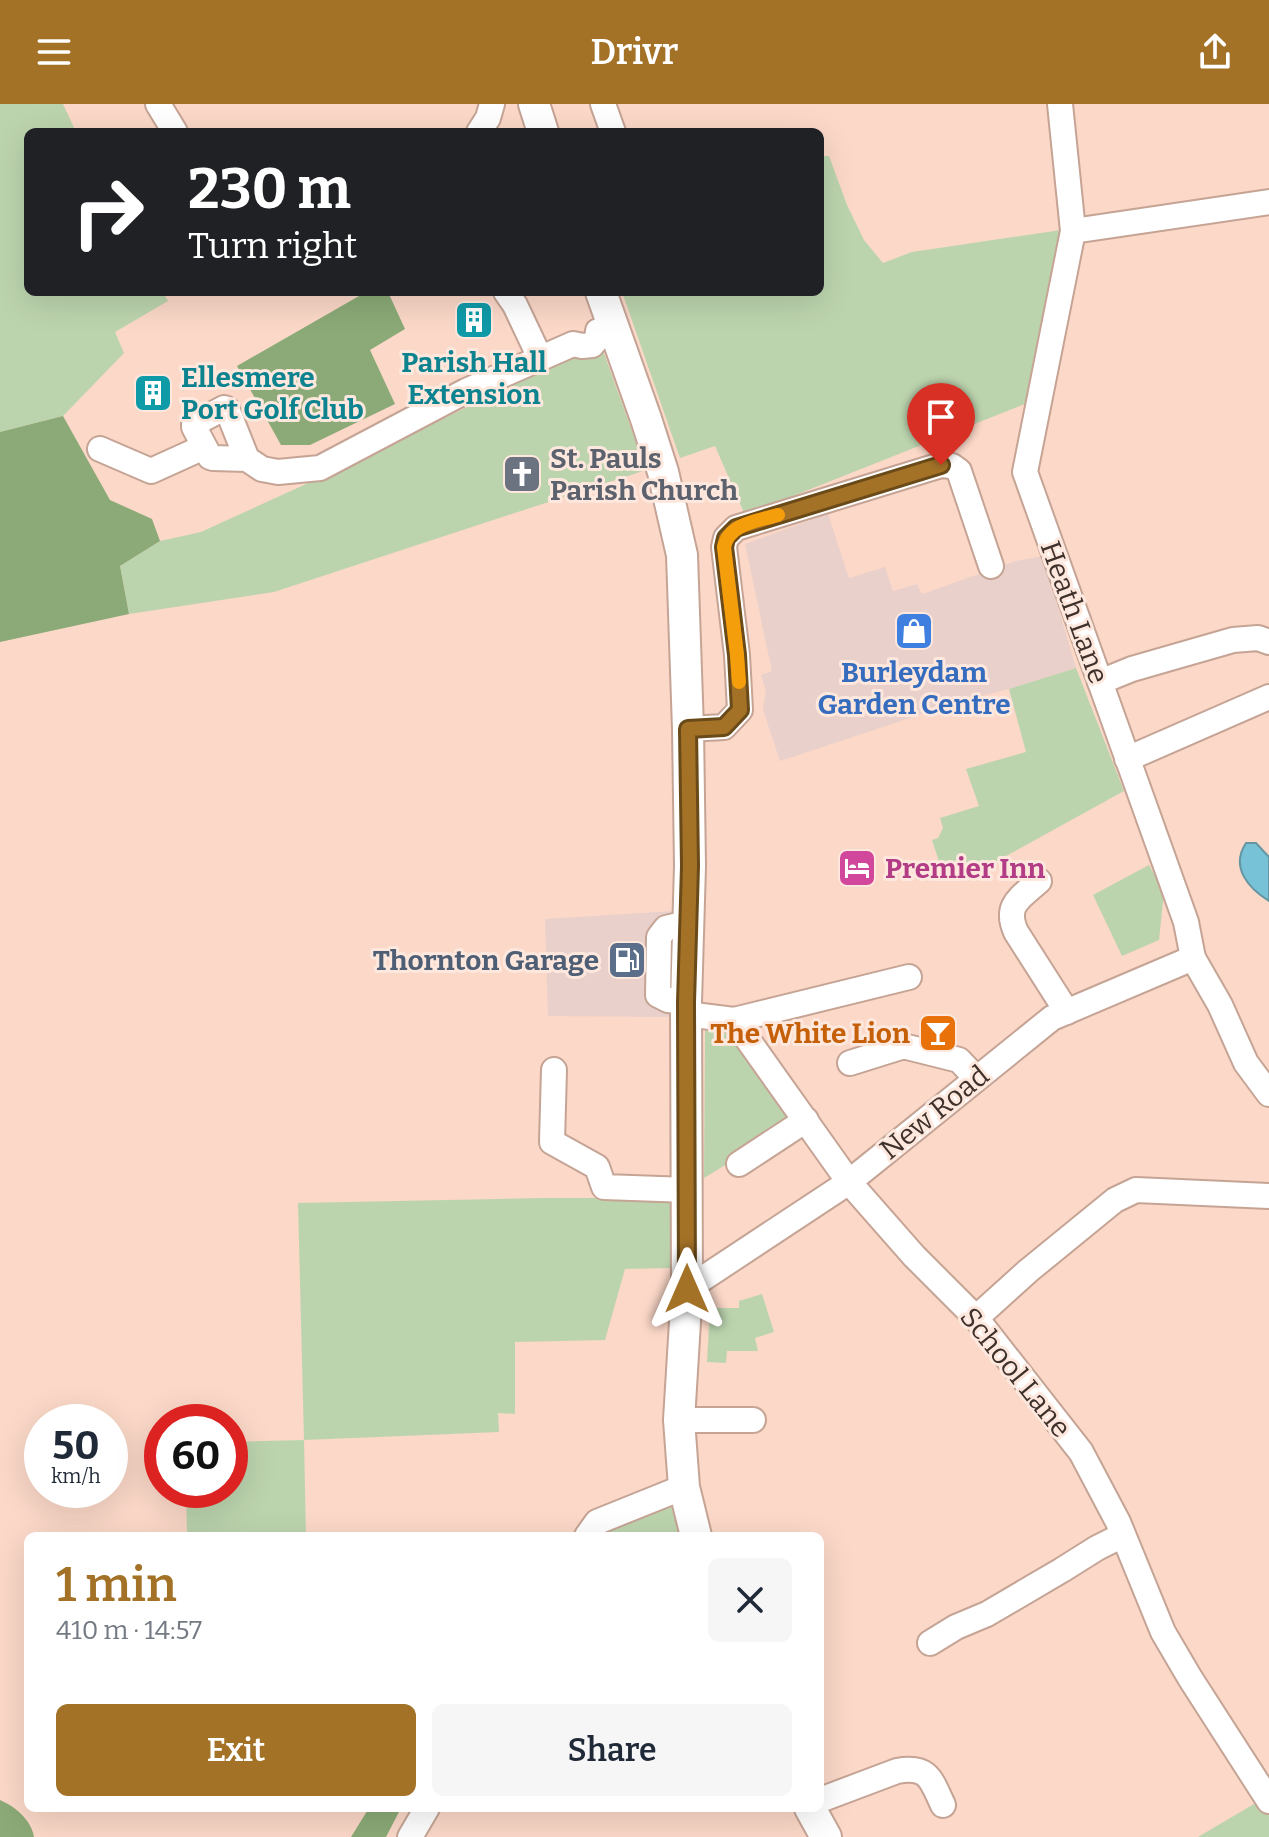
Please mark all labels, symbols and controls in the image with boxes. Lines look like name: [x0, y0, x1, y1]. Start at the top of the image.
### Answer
icon: menu: [32, 30, 76, 74]
text: Drivr: [591, 30, 678, 74]
icon: share: [1193, 30, 1237, 74]
text: 230 m: [188, 156, 351, 223]
icon: right: [56, 160, 160, 264]
text: Turn right: [188, 224, 357, 268]
building icon: Parish Hall Extension: [453, 299, 495, 341]
place label: Parish Hall Extension: [401, 346, 547, 411]
place label: Ellesmere Port Golf Club: [181, 361, 364, 426]
building icon: Ellesmere Port Golf Club: [132, 372, 174, 414]
pin: [907, 383, 975, 465]
icon: arrive: [919, 395, 963, 439]
place label: St. Pauls Parish Church: [550, 442, 738, 507]
church icon: St. Pauls Parish Church: [501, 453, 543, 495]
street label: Heath Lane: [1034, 537, 1115, 688]
shop icon: Burleydam Garden Centre: [893, 610, 935, 652]
place label: Burleydam Garden Centre: [817, 656, 1011, 721]
hotel icon: Premier Inn: [836, 847, 878, 889]
place label: Premier Inn: [885, 852, 1045, 885]
fuel station icon: Thornton Garage: [606, 939, 648, 981]
place label: Thornton Garage: [373, 944, 599, 977]
bar icon: The White Lion: [917, 1012, 959, 1054]
place label: The White Lion: [710, 1017, 910, 1050]
street label: New Road: [873, 1059, 995, 1166]
position arrow: [645, 1247, 729, 1331]
street label: School Lane: [953, 1301, 1078, 1444]
speed limit sign: 60: [144, 1404, 248, 1508]
text: 50: [52, 1422, 100, 1470]
text: km/h: [51, 1464, 101, 1488]
text: 1 min: [56, 1556, 177, 1614]
button: close: [708, 1558, 792, 1642]
text: 410 m · 14:57: [56, 1615, 202, 1646]
button: Exit: [56, 1704, 416, 1796]
button: Share: [432, 1704, 792, 1796]

